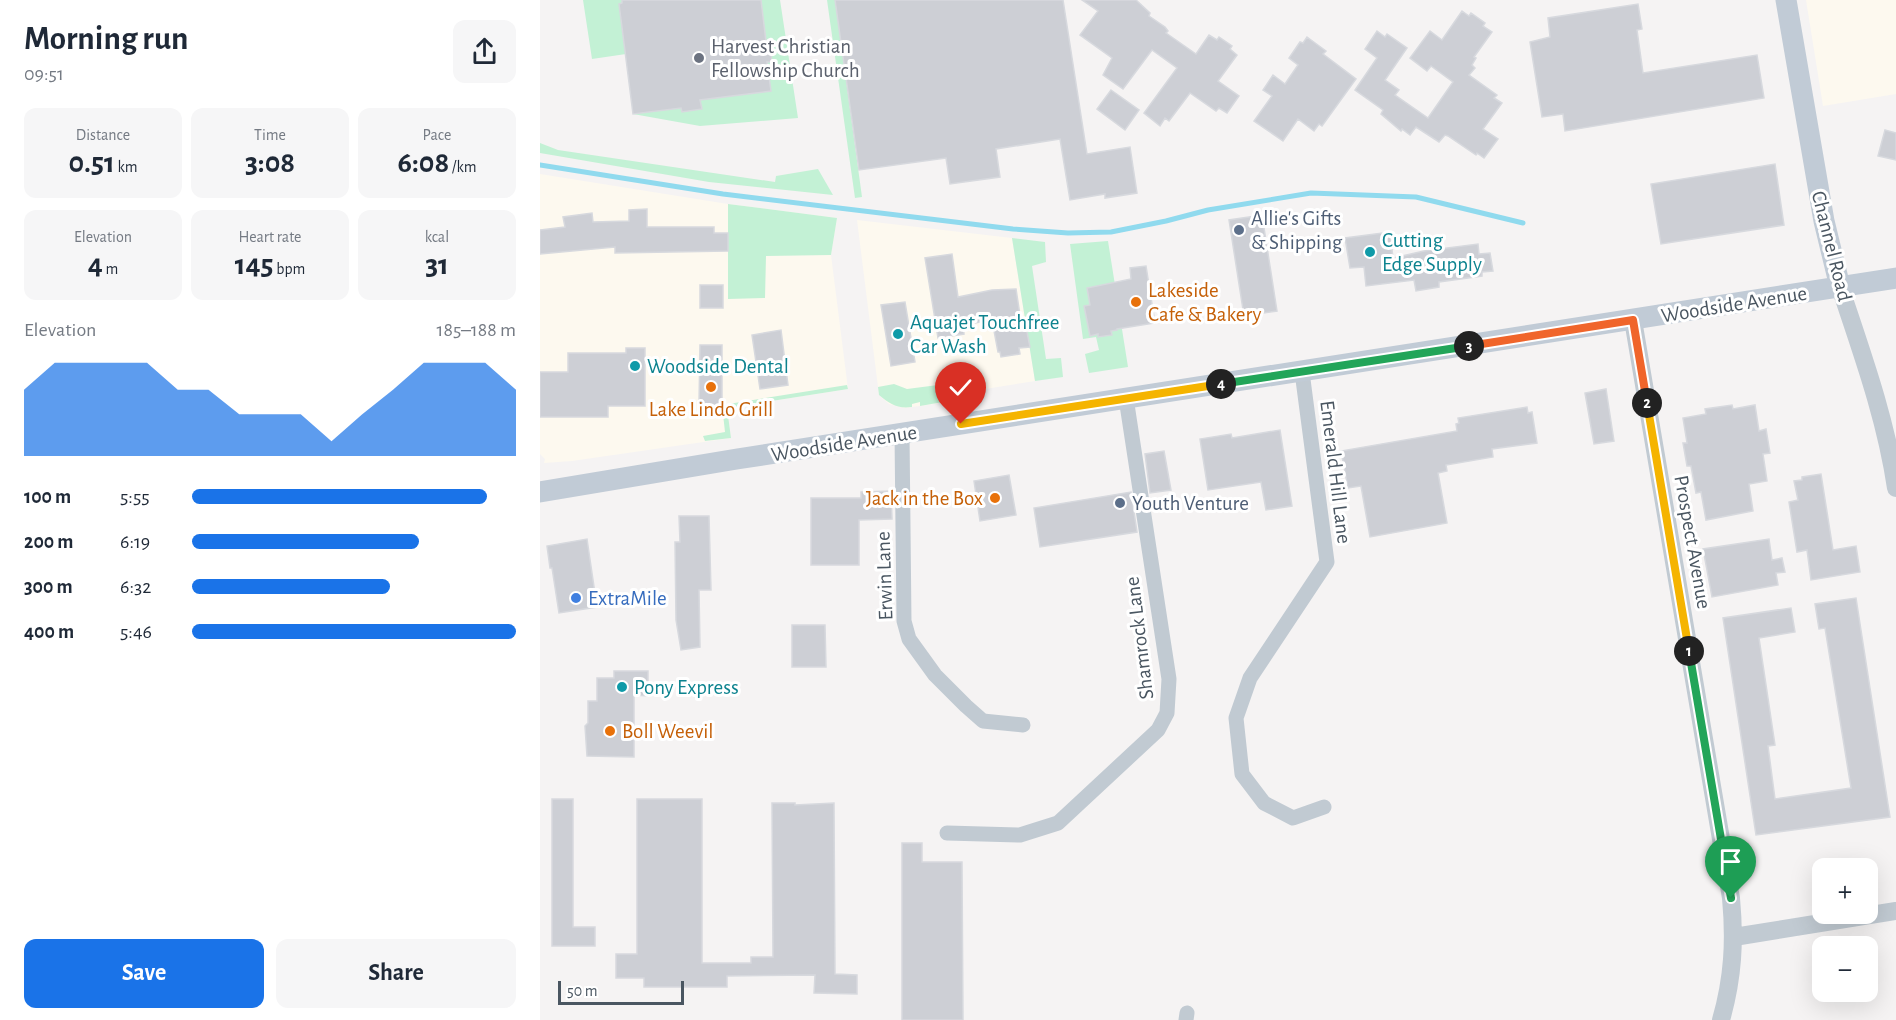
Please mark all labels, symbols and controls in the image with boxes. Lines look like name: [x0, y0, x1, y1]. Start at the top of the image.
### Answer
button: share: [453, 20, 516, 83]
text: Morning run: [24, 23, 188, 56]
place label: Harvest Christian Fellowship Church: [711, 36, 860, 81]
marker: Harvest Christian Fellowship Church: [692, 51, 706, 65]
text: 09:51: [24, 64, 64, 84]
text: Distance: [76, 127, 130, 143]
text: Time: [254, 127, 286, 143]
text: Pace: [423, 127, 451, 143]
text: 0.51: [68, 148, 115, 178]
text: 3:08: [245, 148, 295, 178]
text: 6:08: [397, 148, 449, 178]
text: km: [115, 159, 138, 175]
text: /km: [449, 159, 477, 175]
street label: Channel Road: [1808, 189, 1855, 304]
place label: Allie's Gifts & Shipping: [1251, 208, 1343, 253]
marker: Allie's Gifts & Shipping: [1232, 223, 1246, 237]
text: Elevation: [74, 229, 132, 245]
text: Heart rate: [239, 229, 301, 245]
text: kcal: [425, 229, 449, 245]
place label: Cutting Edge Supply: [1382, 230, 1482, 275]
marker: Cutting Edge Supply: [1363, 245, 1377, 259]
text: 4: [88, 250, 103, 280]
text: 145: [235, 250, 274, 280]
text: 31: [425, 250, 449, 280]
text: m: [103, 261, 118, 277]
text: bpm: [274, 261, 305, 277]
place label: Lakeside Cafe & Bakery: [1148, 280, 1262, 325]
street label: Woodside Avenue: [1660, 283, 1809, 326]
marker: Lakeside Cafe & Bakery: [1129, 295, 1143, 309]
place label: Aquajet Touchfree Car Wash: [910, 312, 1059, 357]
text: Elevation: [24, 320, 96, 340]
text: 185–188 m: [437, 320, 516, 340]
marker: Aquajet Touchfree Car Wash: [891, 327, 905, 341]
pin: 3: [1454, 331, 1484, 361]
text: 3: [1466, 338, 1472, 354]
place label: Woodside Dental: [647, 356, 789, 377]
marker: Woodside Dental: [628, 359, 642, 373]
pin: [935, 362, 986, 424]
pin: 4: [1206, 369, 1236, 399]
icon: check: [944, 371, 977, 404]
text: 4: [1217, 376, 1225, 392]
marker: Lake Lindo Grill: [704, 380, 718, 394]
pin: 2: [1632, 388, 1662, 418]
text: 2: [1643, 395, 1651, 411]
place label: Lake Lindo Grill: [649, 399, 773, 420]
street label: Emerald Hill Lane: [1316, 399, 1355, 545]
street label: Woodside Avenue: [770, 422, 919, 465]
street label: Prospect Avenue: [1670, 474, 1715, 611]
text: 100 m: [24, 487, 71, 507]
text: 5:55: [120, 487, 150, 507]
place label: Jack in the Box: [866, 488, 983, 509]
marker: Jack in the Box: [988, 491, 1002, 505]
place label: Youth Venture: [1132, 493, 1249, 514]
marker: Youth Venture: [1113, 496, 1127, 510]
street label: Erwin Lane: [872, 531, 897, 621]
text: 200 m: [24, 532, 73, 552]
text: 6:19: [120, 532, 150, 552]
street label: Shamrock Lane: [1122, 575, 1157, 701]
text: 300 m: [24, 577, 73, 597]
text: 6:32: [120, 577, 151, 597]
place label: ExtraMile: [588, 588, 667, 609]
marker: ExtraMile: [569, 591, 583, 605]
text: 400 m: [24, 622, 74, 642]
text: 5:46: [120, 622, 152, 642]
pin: 1: [1674, 636, 1704, 666]
text: 1: [1686, 643, 1692, 659]
place label: Pony Express: [634, 677, 739, 698]
marker: Pony Express: [615, 680, 629, 694]
place label: Boll Weevil: [622, 721, 714, 742]
marker: Boll Weevil: [603, 724, 617, 738]
pin: [1705, 836, 1756, 898]
icon: arrive: [1714, 845, 1747, 878]
map controls: [1812, 858, 1878, 1002]
button: +: [1812, 858, 1878, 924]
button: −: [1812, 936, 1878, 1002]
button: Save: [24, 939, 264, 1008]
button: Share: [276, 939, 516, 1008]
scale bar: [558, 978, 684, 1006]
text: 50 m: [567, 983, 598, 999]

